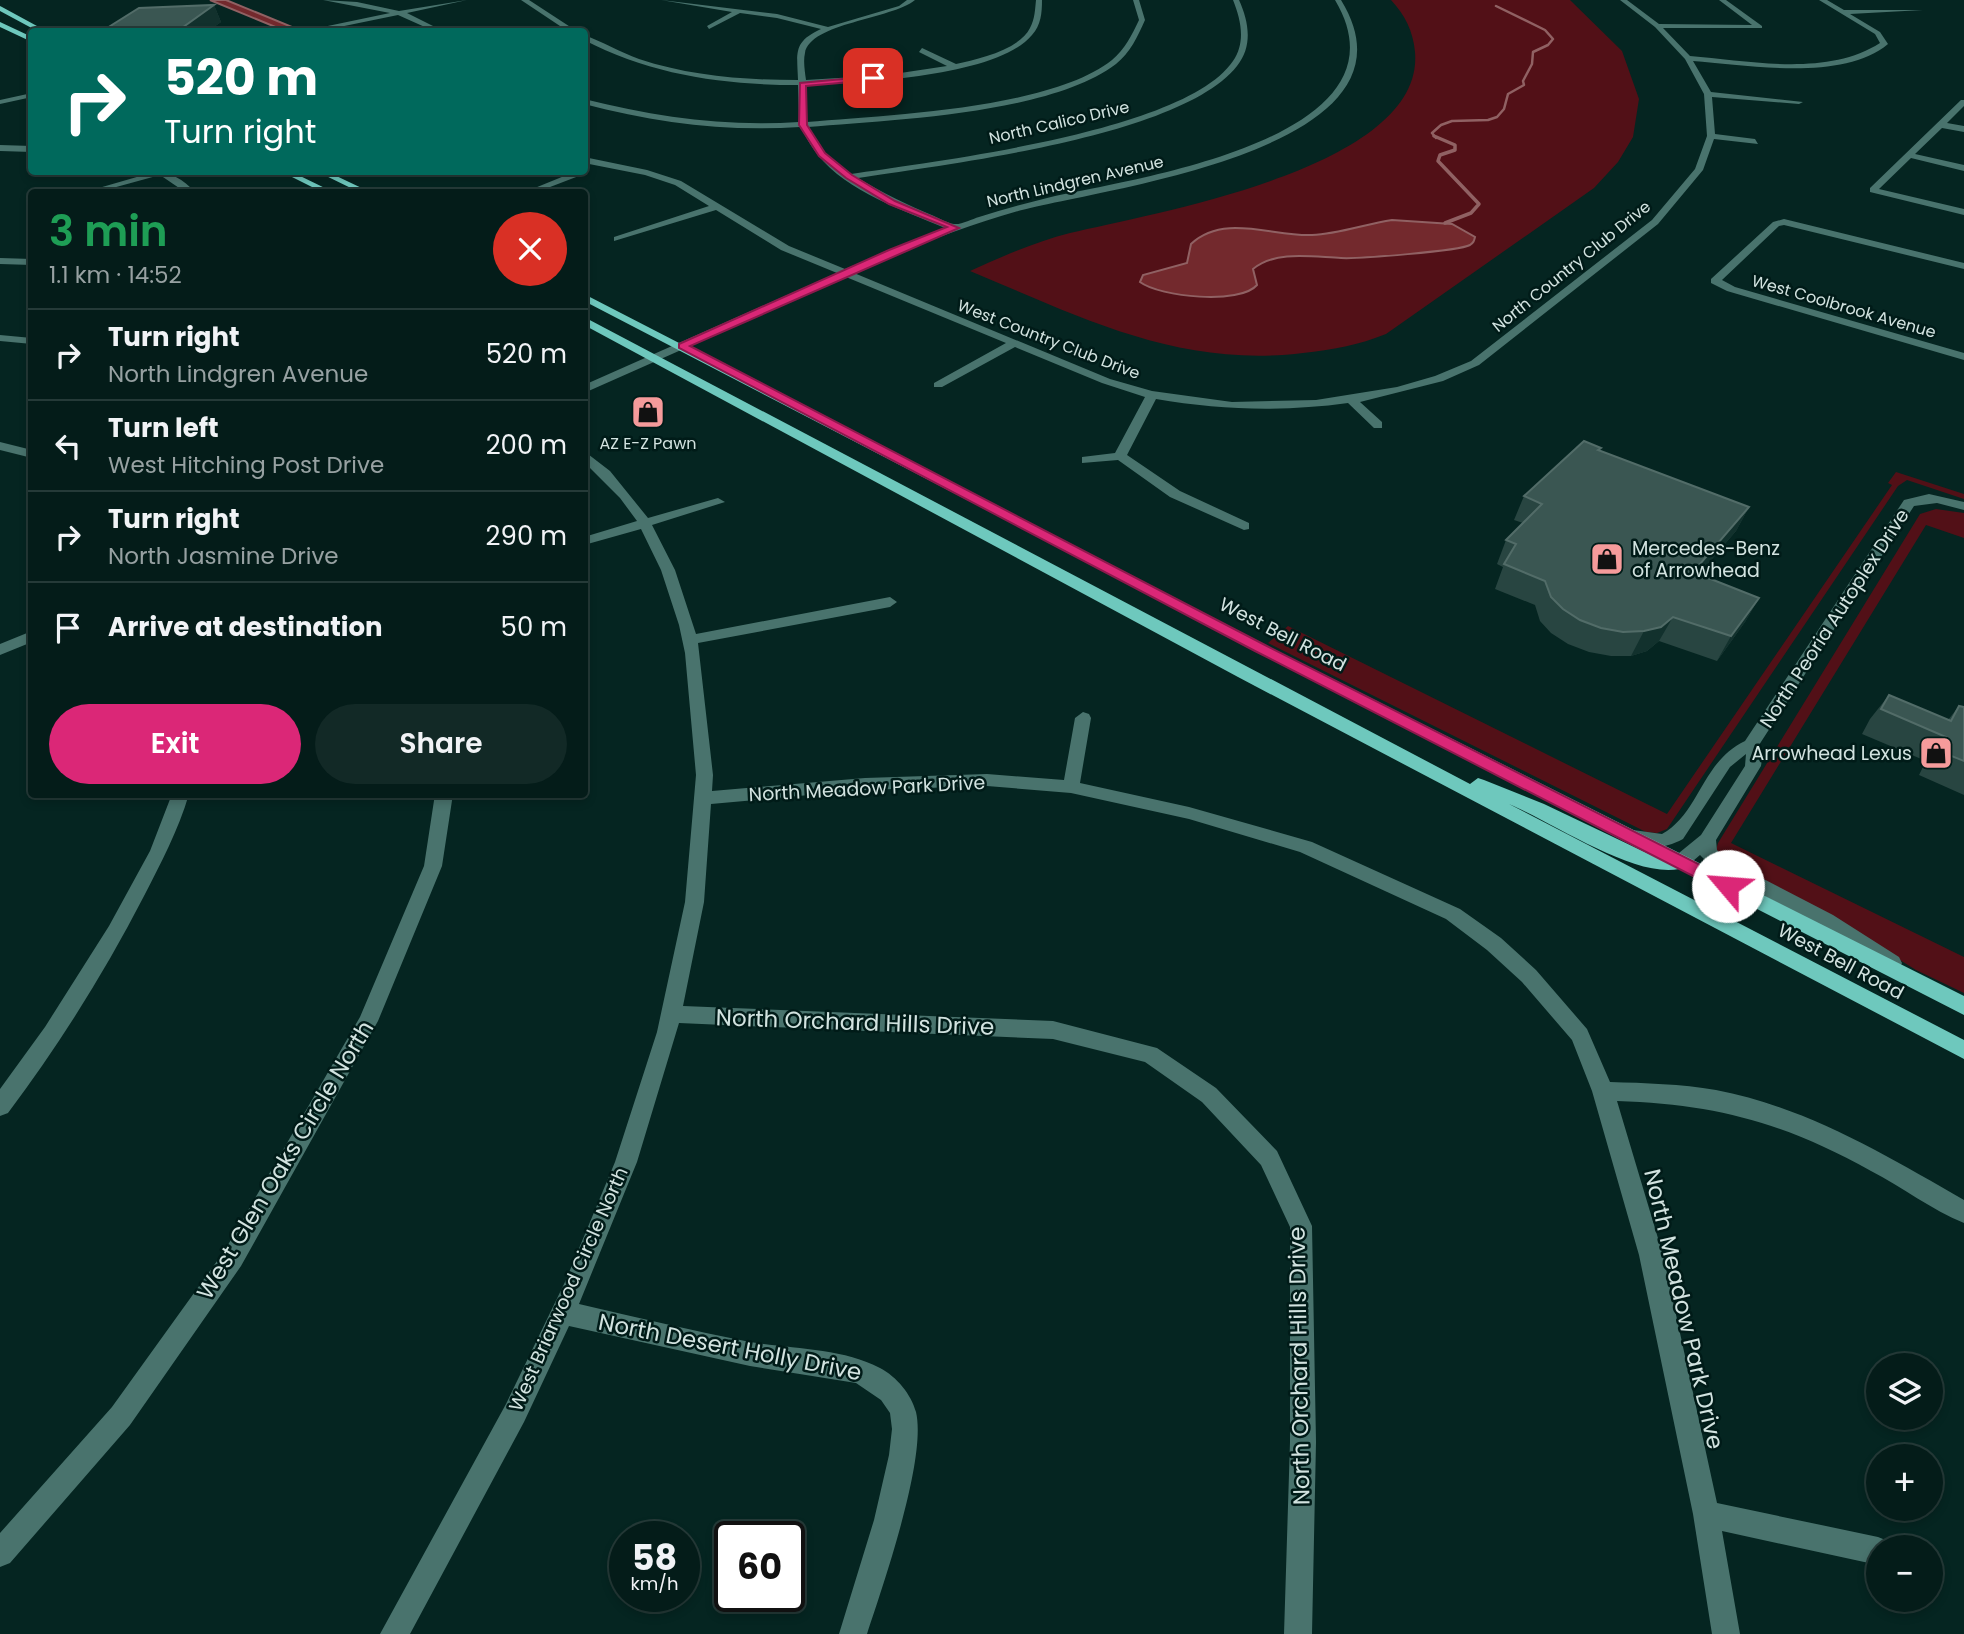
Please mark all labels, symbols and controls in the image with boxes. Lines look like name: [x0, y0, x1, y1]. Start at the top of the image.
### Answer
text: 520 m: [164, 44, 318, 112]
pin: [843, 48, 903, 108]
icon: right: [49, 56, 140, 147]
icon: arrive: [854, 59, 892, 97]
street label: North Calico Drive: [987, 95, 1132, 150]
text: Turn right: [164, 109, 316, 154]
street label: North Lindgren Avenue: [984, 150, 1166, 213]
street label: North Country Club Drive: [1487, 195, 1655, 338]
text: 3 min: [49, 202, 168, 261]
button: close: [493, 212, 567, 286]
text: 1.1 km · 14:52: [49, 259, 182, 291]
street label: West Coolbrook Avenue: [1749, 269, 1939, 344]
street label: West Country Club Drive: [954, 294, 1144, 385]
text: Turn right: [108, 319, 240, 355]
icon: right: [49, 336, 87, 374]
text: 520 m: [486, 336, 567, 372]
text: North Lindgren Avenue: [108, 358, 368, 390]
shop icon: AZ E-Z Pawn: [629, 393, 667, 431]
text: Turn left: [108, 410, 219, 446]
icon: left: [49, 427, 87, 465]
text: 200 m: [486, 427, 567, 463]
place label: AZ E-Z Pawn: [599, 432, 697, 455]
text: West Hitching Post Drive: [108, 449, 384, 481]
text: Turn right: [108, 501, 240, 537]
street label: North Peoria Autoplex Drive: [1753, 503, 1916, 733]
icon: right: [49, 518, 87, 556]
text: 290 m: [486, 518, 567, 554]
place label: Mercedes-Benz of Arrowhead: [1632, 535, 1780, 584]
text: North Jasmine Drive: [108, 540, 339, 572]
shop icon: Mercedes-Benz of Arrowhead: [1588, 540, 1626, 578]
street label: West Bell Road: [1215, 591, 1351, 678]
icon: arrive: [49, 609, 87, 647]
text: Arrive at destination: [108, 609, 383, 645]
text: 50 m: [501, 609, 567, 645]
button: Exit: [49, 704, 301, 784]
button: Share: [315, 704, 567, 784]
shop icon: Arrowhead Lexus: [1917, 734, 1955, 772]
place label: Arrowhead Lexus: [1751, 740, 1912, 767]
street label: North Meadow Park Drive: [748, 769, 986, 808]
position arrow: [1691, 849, 1765, 923]
street label: West Bell Road: [1773, 917, 1909, 1006]
street label: North Orchard Hills Drive: [715, 1001, 995, 1043]
street label: West Glen Oaks Circle North: [189, 1015, 381, 1305]
street label: West Briarwood Circle North: [502, 1163, 635, 1416]
street label: North Meadow Park Drive: [1636, 1166, 1732, 1452]
street label: North Orchard Hills Drive: [1281, 1226, 1317, 1506]
street label: North Desert Holly Drive: [596, 1306, 864, 1388]
map controls: [1866, 1353, 1943, 1612]
button: layers: [1866, 1353, 1943, 1430]
button: +: [1866, 1444, 1943, 1521]
speed limit sign: 60: [714, 1521, 805, 1612]
text: 58: [632, 1533, 677, 1582]
button: −: [1866, 1535, 1943, 1612]
text: km/h: [631, 1571, 678, 1596]

